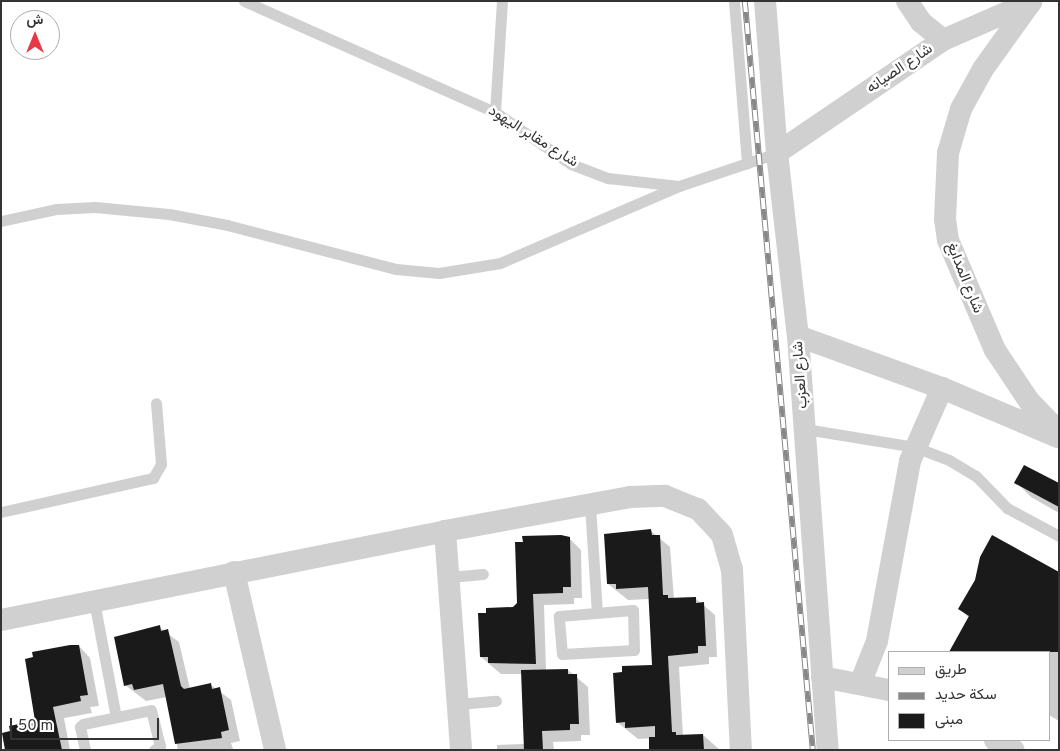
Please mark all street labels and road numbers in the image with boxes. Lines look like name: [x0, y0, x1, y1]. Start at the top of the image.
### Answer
street label: شارع الصيانه: [864, 40, 936, 98]
street label: شارع مقابر اليهود: [485, 102, 581, 172]
street label: شارع المدابغ: [942, 240, 986, 316]
street label: شارع العزب: [790, 341, 812, 409]

